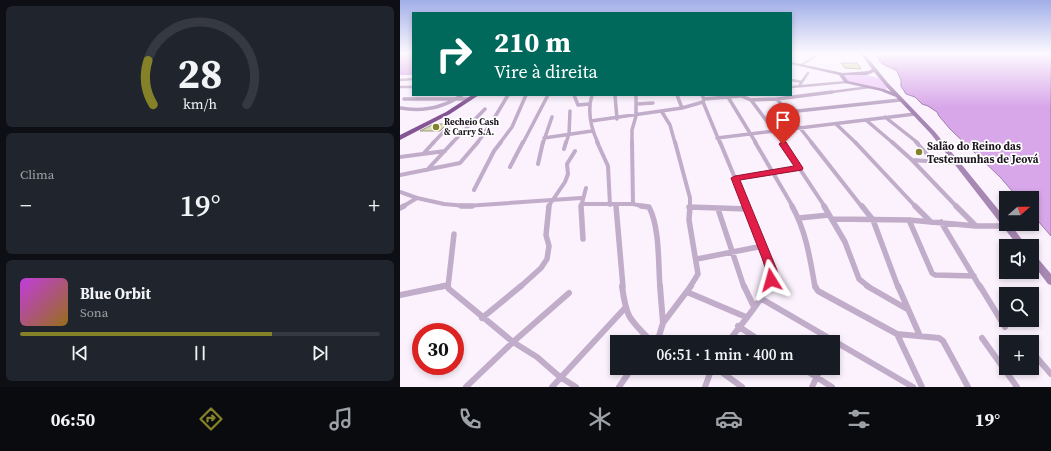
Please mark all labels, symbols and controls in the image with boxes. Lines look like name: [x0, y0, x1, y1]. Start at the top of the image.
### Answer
text: 210 m: [494, 23, 571, 61]
icon: right: [428, 28, 480, 80]
text: 28: [177, 44, 223, 101]
text: Vire à direita: [494, 59, 598, 84]
text: km/h: [183, 93, 217, 113]
pin: [766, 103, 800, 144]
icon: arrive: [772, 109, 794, 131]
place label: Recheio Cash & Carry S.A.: [444, 116, 499, 138]
marker: Recheio Cash & Carry S.A.: [431, 122, 441, 132]
place label: Salão do Reino das Testemunhas de Jeová: [927, 139, 1039, 167]
marker: Salão do Reino das Testemunhas de Jeová: [914, 147, 924, 157]
text: Clima: [20, 166, 54, 183]
text: 19°: [179, 185, 221, 226]
text: −: [20, 190, 32, 220]
text: +: [368, 190, 380, 220]
north arrow: [999, 191, 1039, 231]
map controls: [999, 191, 1039, 375]
button: sound: [999, 239, 1039, 279]
position arrow: [750, 259, 792, 301]
text: Blue Orbit: [80, 283, 151, 304]
button: search: [999, 287, 1039, 327]
text: Sona: [80, 304, 108, 321]
speed limit sign: 30: [412, 323, 464, 375]
button: +: [999, 335, 1039, 375]
icon: previous: [69, 342, 91, 364]
icon: pause: [189, 342, 211, 364]
icon: next: [309, 342, 331, 364]
text: 06:51 · 1 min · 400 m: [657, 344, 793, 365]
icon: directions: [197, 405, 225, 433]
icon: music: [327, 405, 355, 433]
icon: phone: [456, 405, 484, 433]
icon: climate: [586, 405, 614, 433]
icon: car: [715, 405, 743, 433]
icon: filters: [845, 405, 873, 433]
text: 06:50: [51, 407, 95, 432]
text: 19°: [975, 407, 1000, 432]

